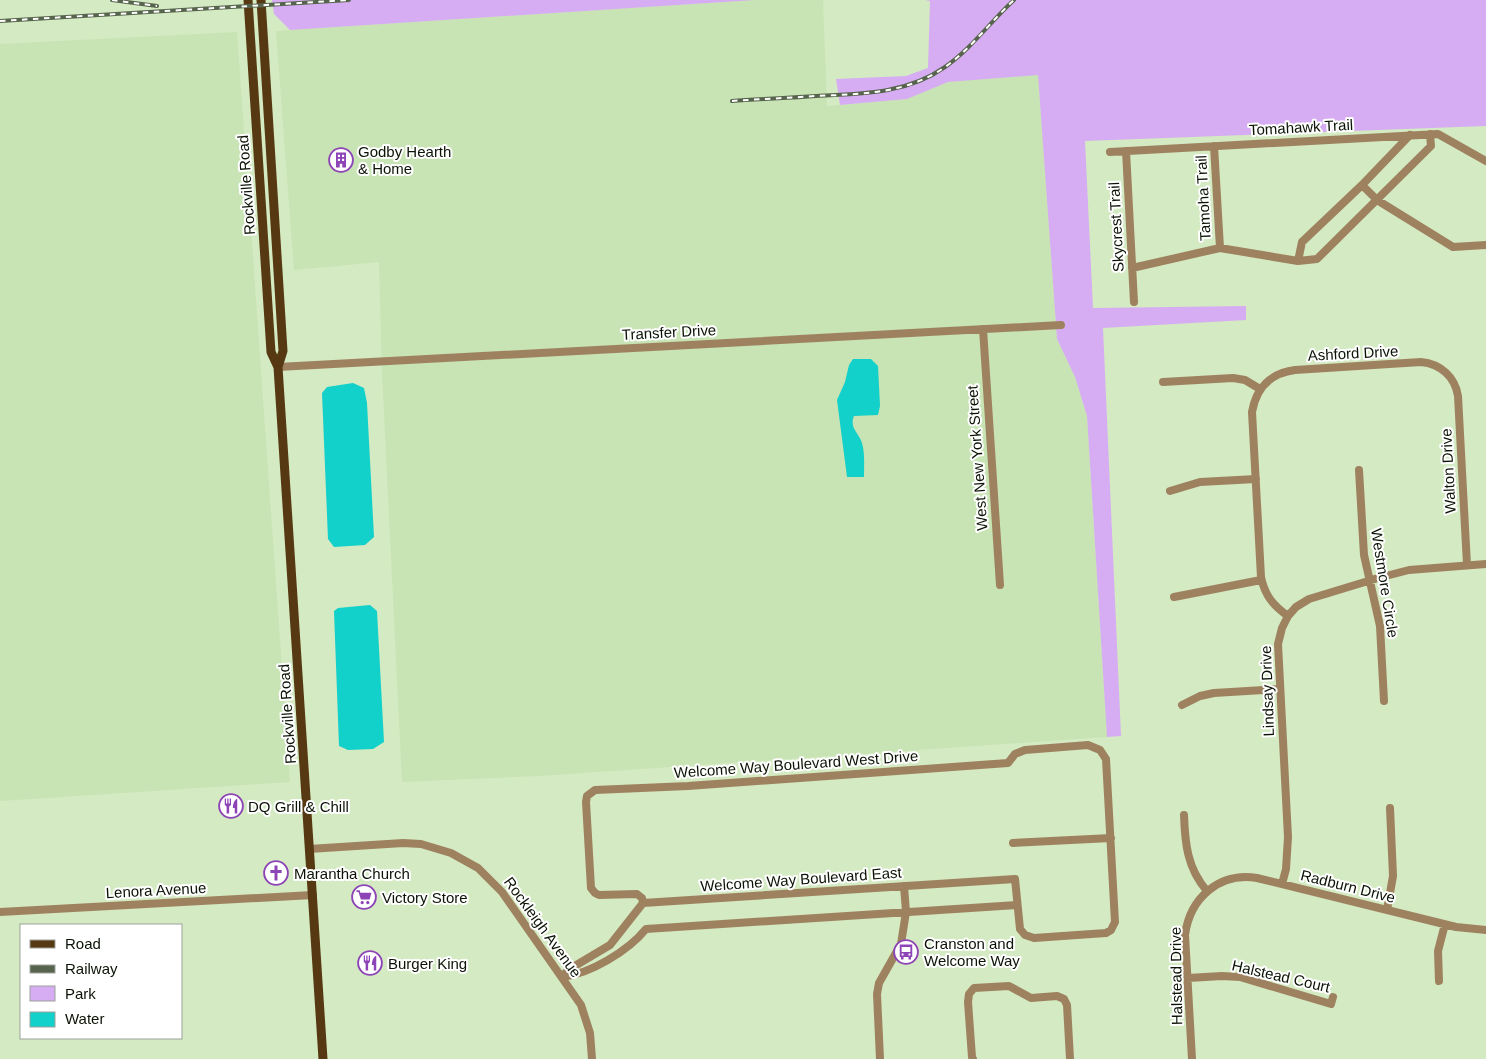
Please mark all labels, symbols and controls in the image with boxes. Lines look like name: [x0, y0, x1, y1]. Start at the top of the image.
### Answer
street label: Tomahawk Trail: [1249, 116, 1353, 138]
street label: Rockville Road: [234, 135, 258, 235]
place label: Godby Hearth & Home: [358, 143, 451, 177]
building icon: Godby Hearth & Home: [328, 147, 354, 173]
street label: Tamoha Trail: [1192, 155, 1214, 241]
street label: Skycrest Trail: [1105, 182, 1127, 272]
street label: Transfer Drive: [621, 321, 717, 343]
street label: Ashford Drive: [1307, 342, 1399, 364]
street label: West New York Street: [963, 384, 991, 531]
street label: Walton Drive: [1437, 428, 1459, 514]
street label: Westmore Circle: [1368, 527, 1402, 639]
street label: Lindsay Drive: [1257, 645, 1277, 737]
street label: Rockville Road: [275, 664, 299, 764]
street label: Welcome Way Boulevard West Drive: [673, 747, 919, 781]
restaurant icon: DQ Grill & Chill: [218, 793, 244, 819]
place label: DQ Grill & Chill: [248, 798, 349, 815]
church icon: Marantha Church: [263, 860, 289, 886]
street label: Welcome Way Boulevard East: [700, 863, 903, 895]
place label: Marantha Church: [294, 865, 410, 882]
street label: Radburn Drive: [1299, 866, 1397, 906]
street label: Rockleigh Avenue: [501, 874, 585, 980]
street label: Lenora Avenue: [105, 879, 207, 901]
supermarket icon: Victory Store: [351, 884, 377, 910]
place label: Victory Store: [382, 889, 468, 906]
legend: [20, 924, 182, 1039]
street label: Halstead Drive: [1167, 927, 1185, 1025]
text: Road: [65, 935, 101, 952]
place label: Cranston and Welcome Way: [924, 935, 1020, 969]
bus stop icon: Cranston and Welcome Way: [893, 939, 919, 965]
restaurant icon: Burger King: [357, 950, 383, 976]
place label: Burger King: [388, 955, 467, 972]
street label: Halstead Court: [1230, 956, 1332, 996]
text: Railway: [65, 960, 118, 977]
text: Park: [65, 985, 96, 1002]
text: Water: [65, 1010, 104, 1027]

